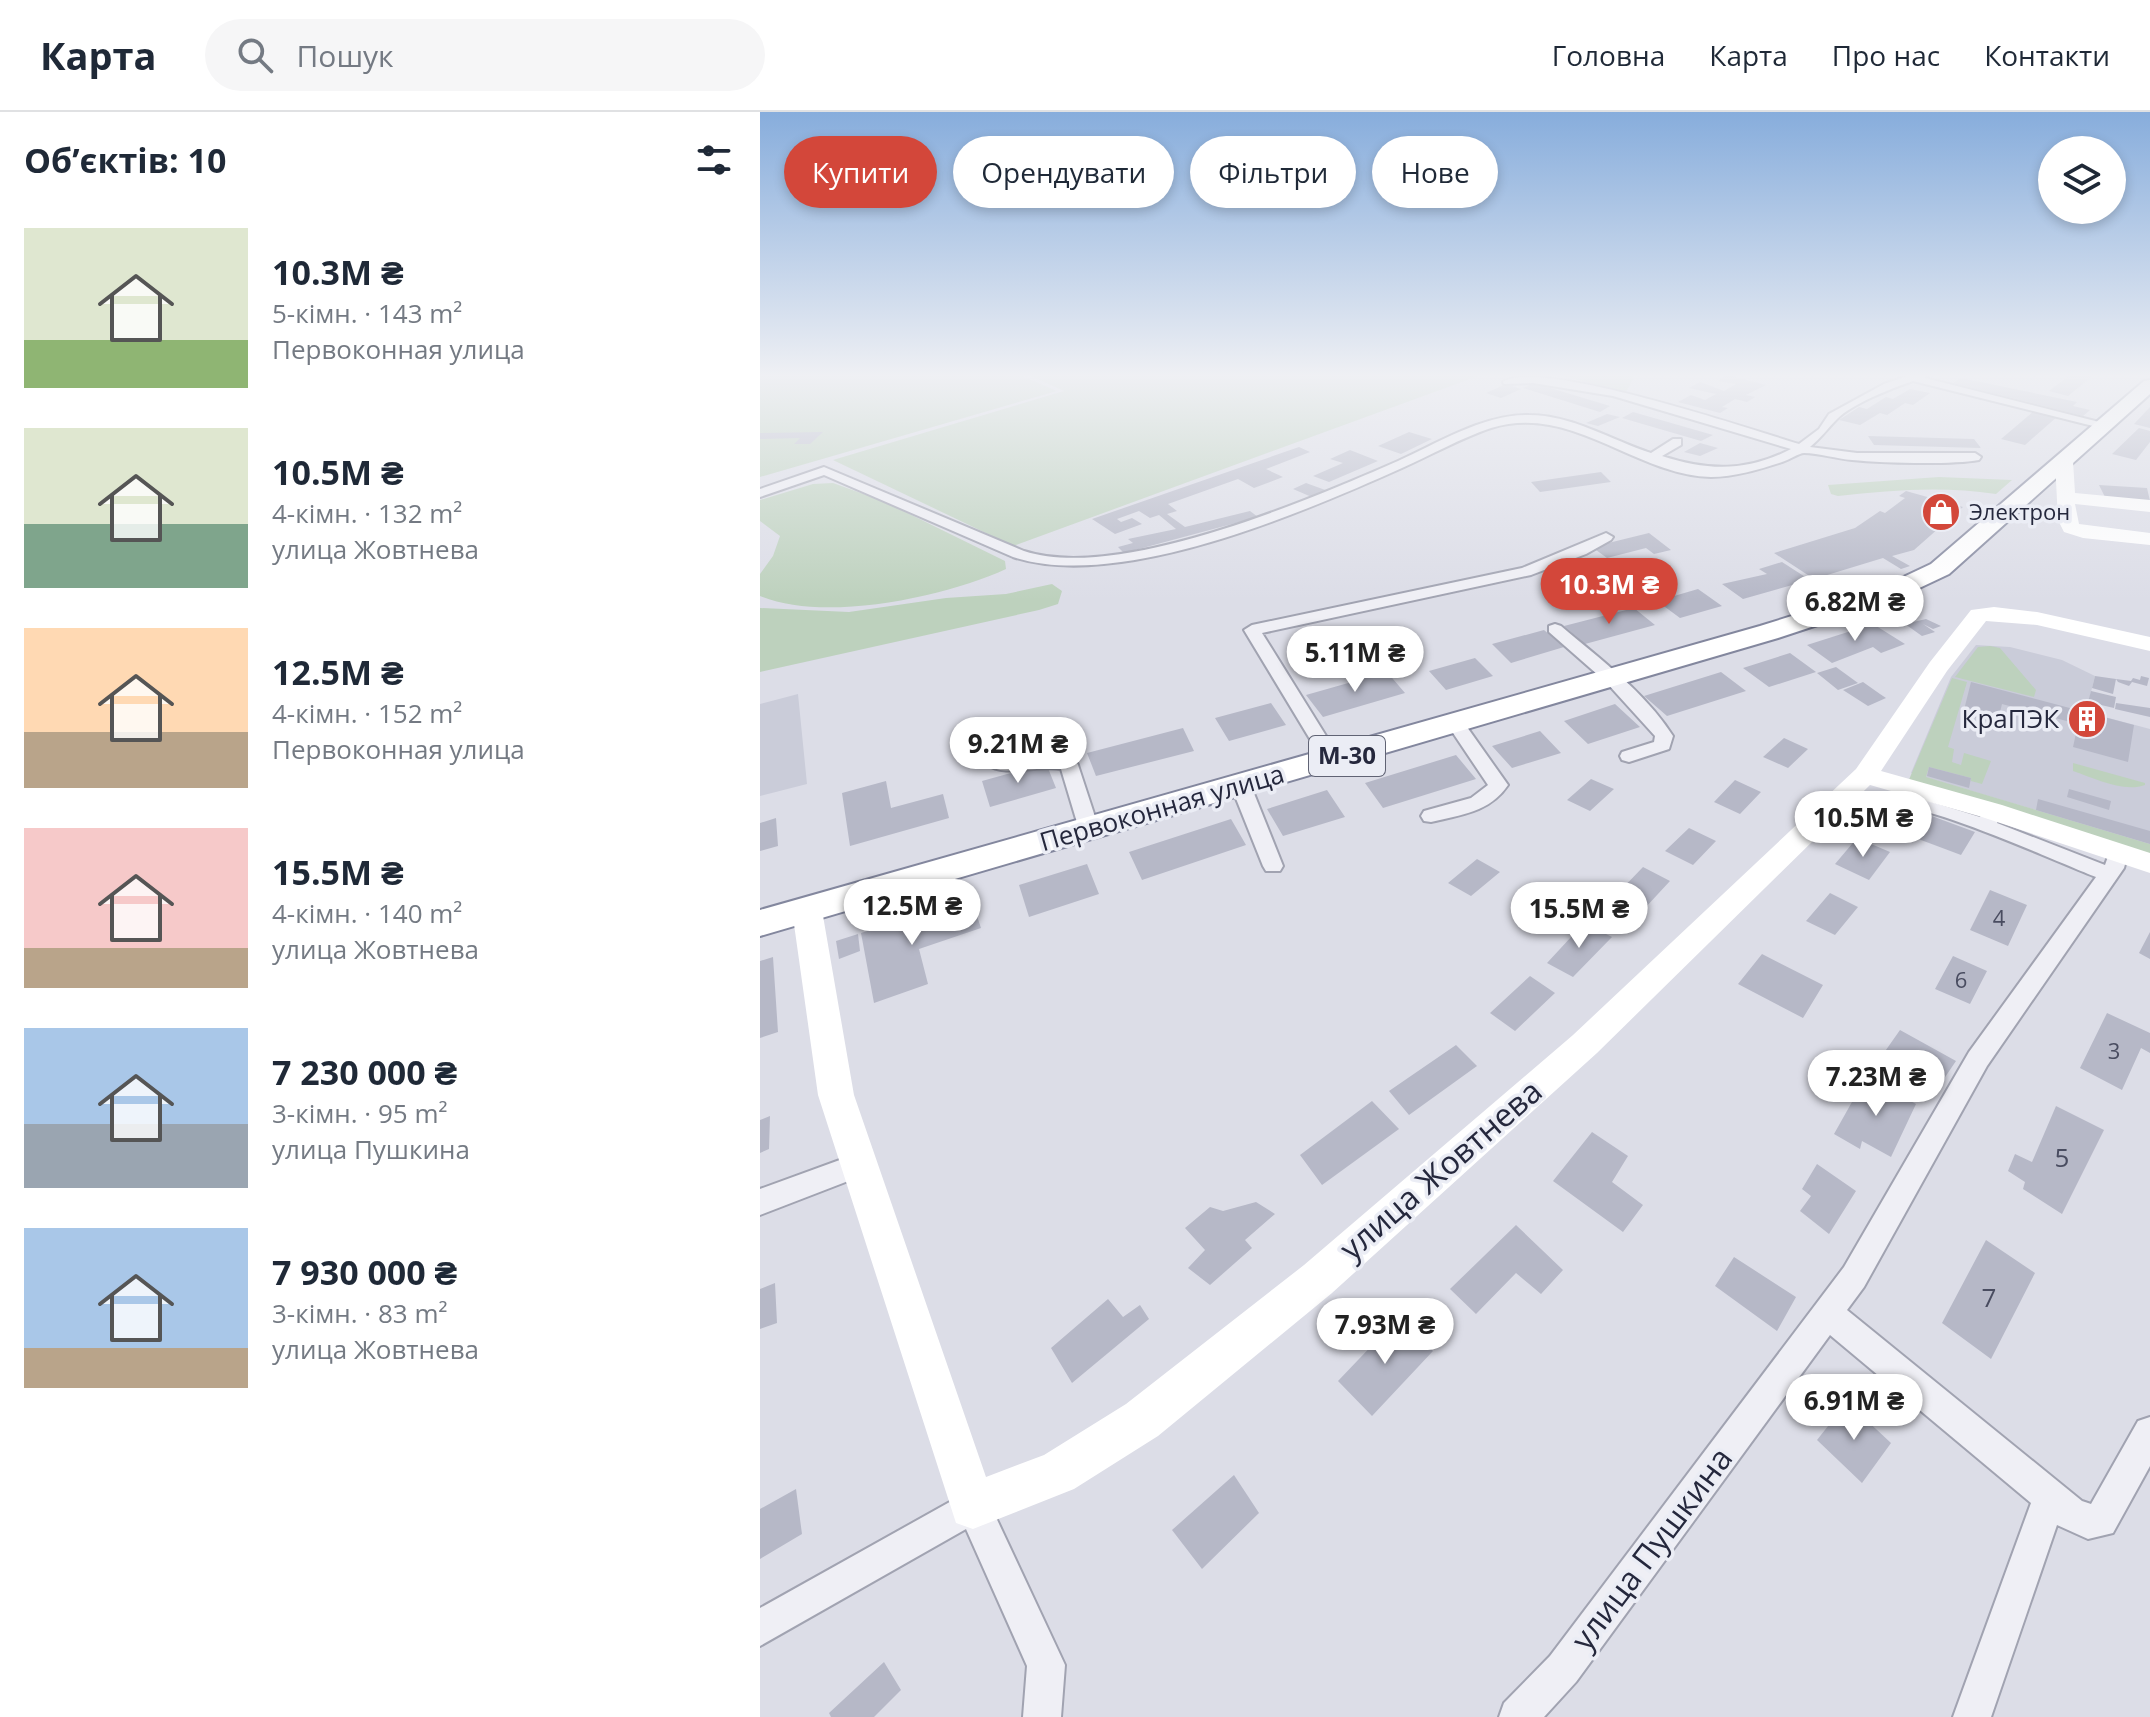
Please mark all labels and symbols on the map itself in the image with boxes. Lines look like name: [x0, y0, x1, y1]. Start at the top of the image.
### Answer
shop icon: Электрон: [1920, 491, 1962, 533]
place label: Электрон: [1969, 496, 2070, 526]
pin: 10.3M ₴: [1535, 558, 1683, 626]
pin: 6.82M ₴: [1781, 575, 1929, 643]
pin: 5.11M ₴: [1281, 626, 1429, 694]
building icon: КраПЭК: [2066, 698, 2108, 740]
place label: КраПЭК: [1962, 700, 2059, 736]
pin: 9.21M ₴: [944, 717, 1092, 785]
road number: М-30: [1309, 736, 1385, 776]
street label: Первоконная улица: [1035, 755, 1288, 859]
pin: 10.5M ₴: [1789, 791, 1937, 859]
pin: 12.5M ₴: [838, 879, 986, 947]
pin: 15.5M ₴: [1505, 882, 1653, 950]
house number: 4: [1993, 902, 2006, 932]
house number: 6: [1955, 964, 1967, 994]
house number: 3: [2108, 1035, 2120, 1065]
pin: 7.23M ₴: [1802, 1050, 1950, 1118]
street label: улица Жовтнева: [1330, 1069, 1550, 1269]
house number: 5: [2055, 1139, 2069, 1175]
house number: 7: [1982, 1279, 1996, 1315]
pin: 7.93M ₴: [1311, 1298, 1459, 1366]
pin: 6.91M ₴: [1780, 1374, 1928, 1442]
street label: улица Пушкина: [1560, 1438, 1741, 1658]

